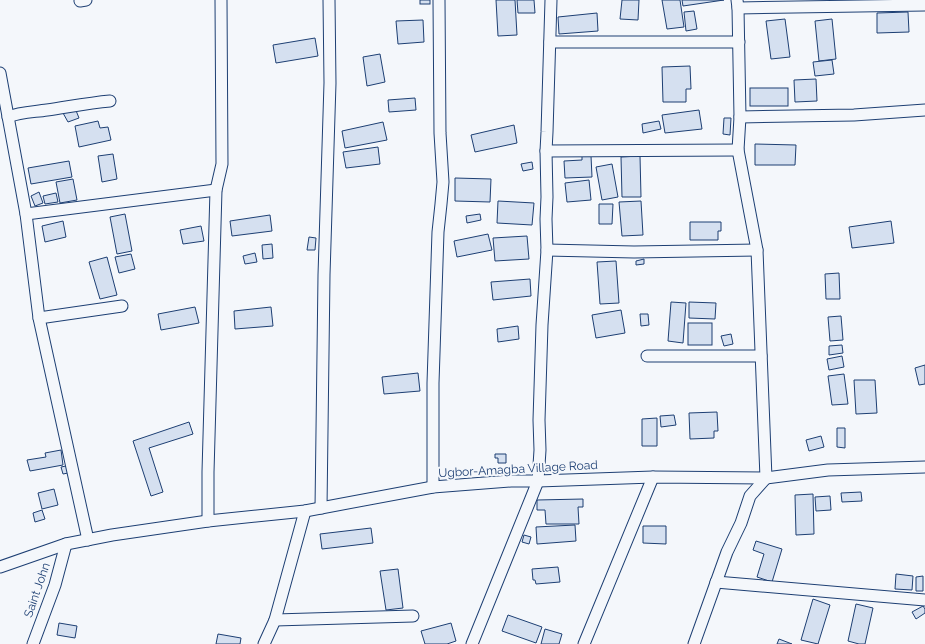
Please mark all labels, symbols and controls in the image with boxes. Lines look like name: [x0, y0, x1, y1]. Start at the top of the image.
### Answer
street label: Ugbor-Amagba Village Road: [438, 458, 598, 480]
street label: Saint John: [21, 561, 53, 619]

